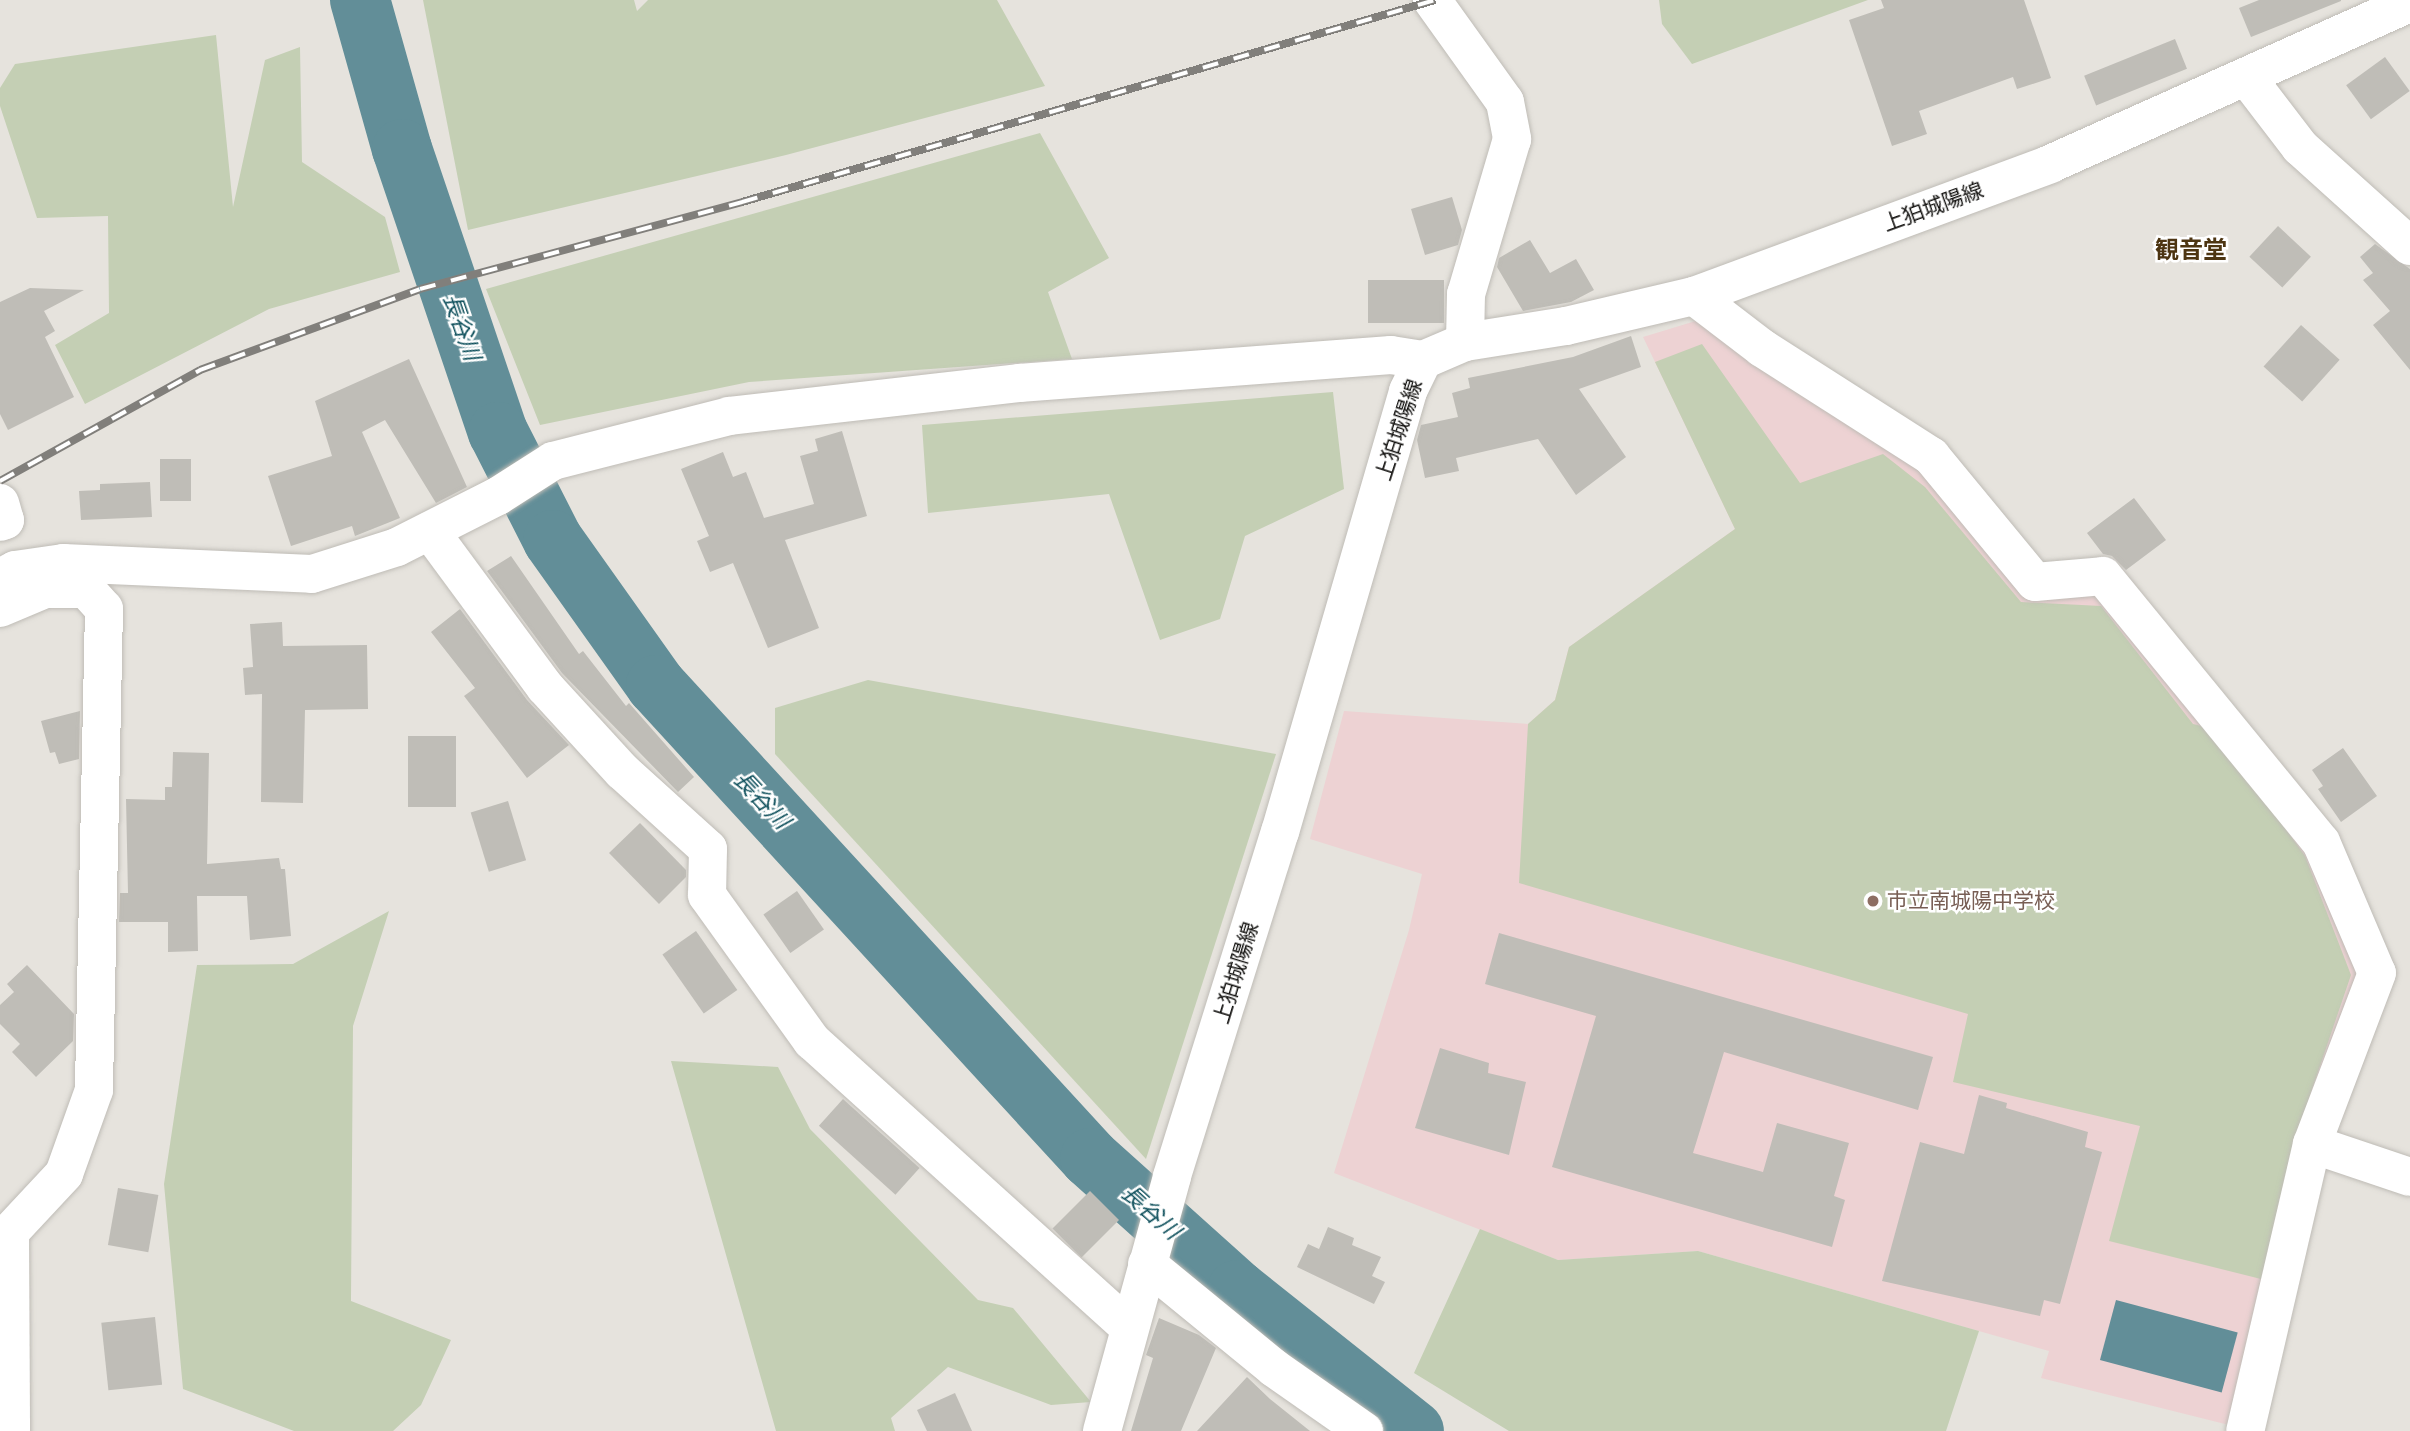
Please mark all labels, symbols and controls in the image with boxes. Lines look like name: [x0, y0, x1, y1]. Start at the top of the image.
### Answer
street label: 上狛城陽線: [1879, 177, 1987, 237]
district label: 観音堂: [2155, 236, 2227, 264]
water label: 長谷川: [438, 290, 486, 364]
street label: 上狛城陽線: [1371, 376, 1427, 484]
water label: 長谷川: [728, 765, 796, 835]
place label: 市立南城陽中学校: [1887, 888, 2055, 914]
marker: 市立南城陽中学校: [1865, 893, 1881, 909]
street label: 上狛城陽線: [1209, 919, 1263, 1027]
water label: 長谷川: [1116, 1179, 1186, 1245]

